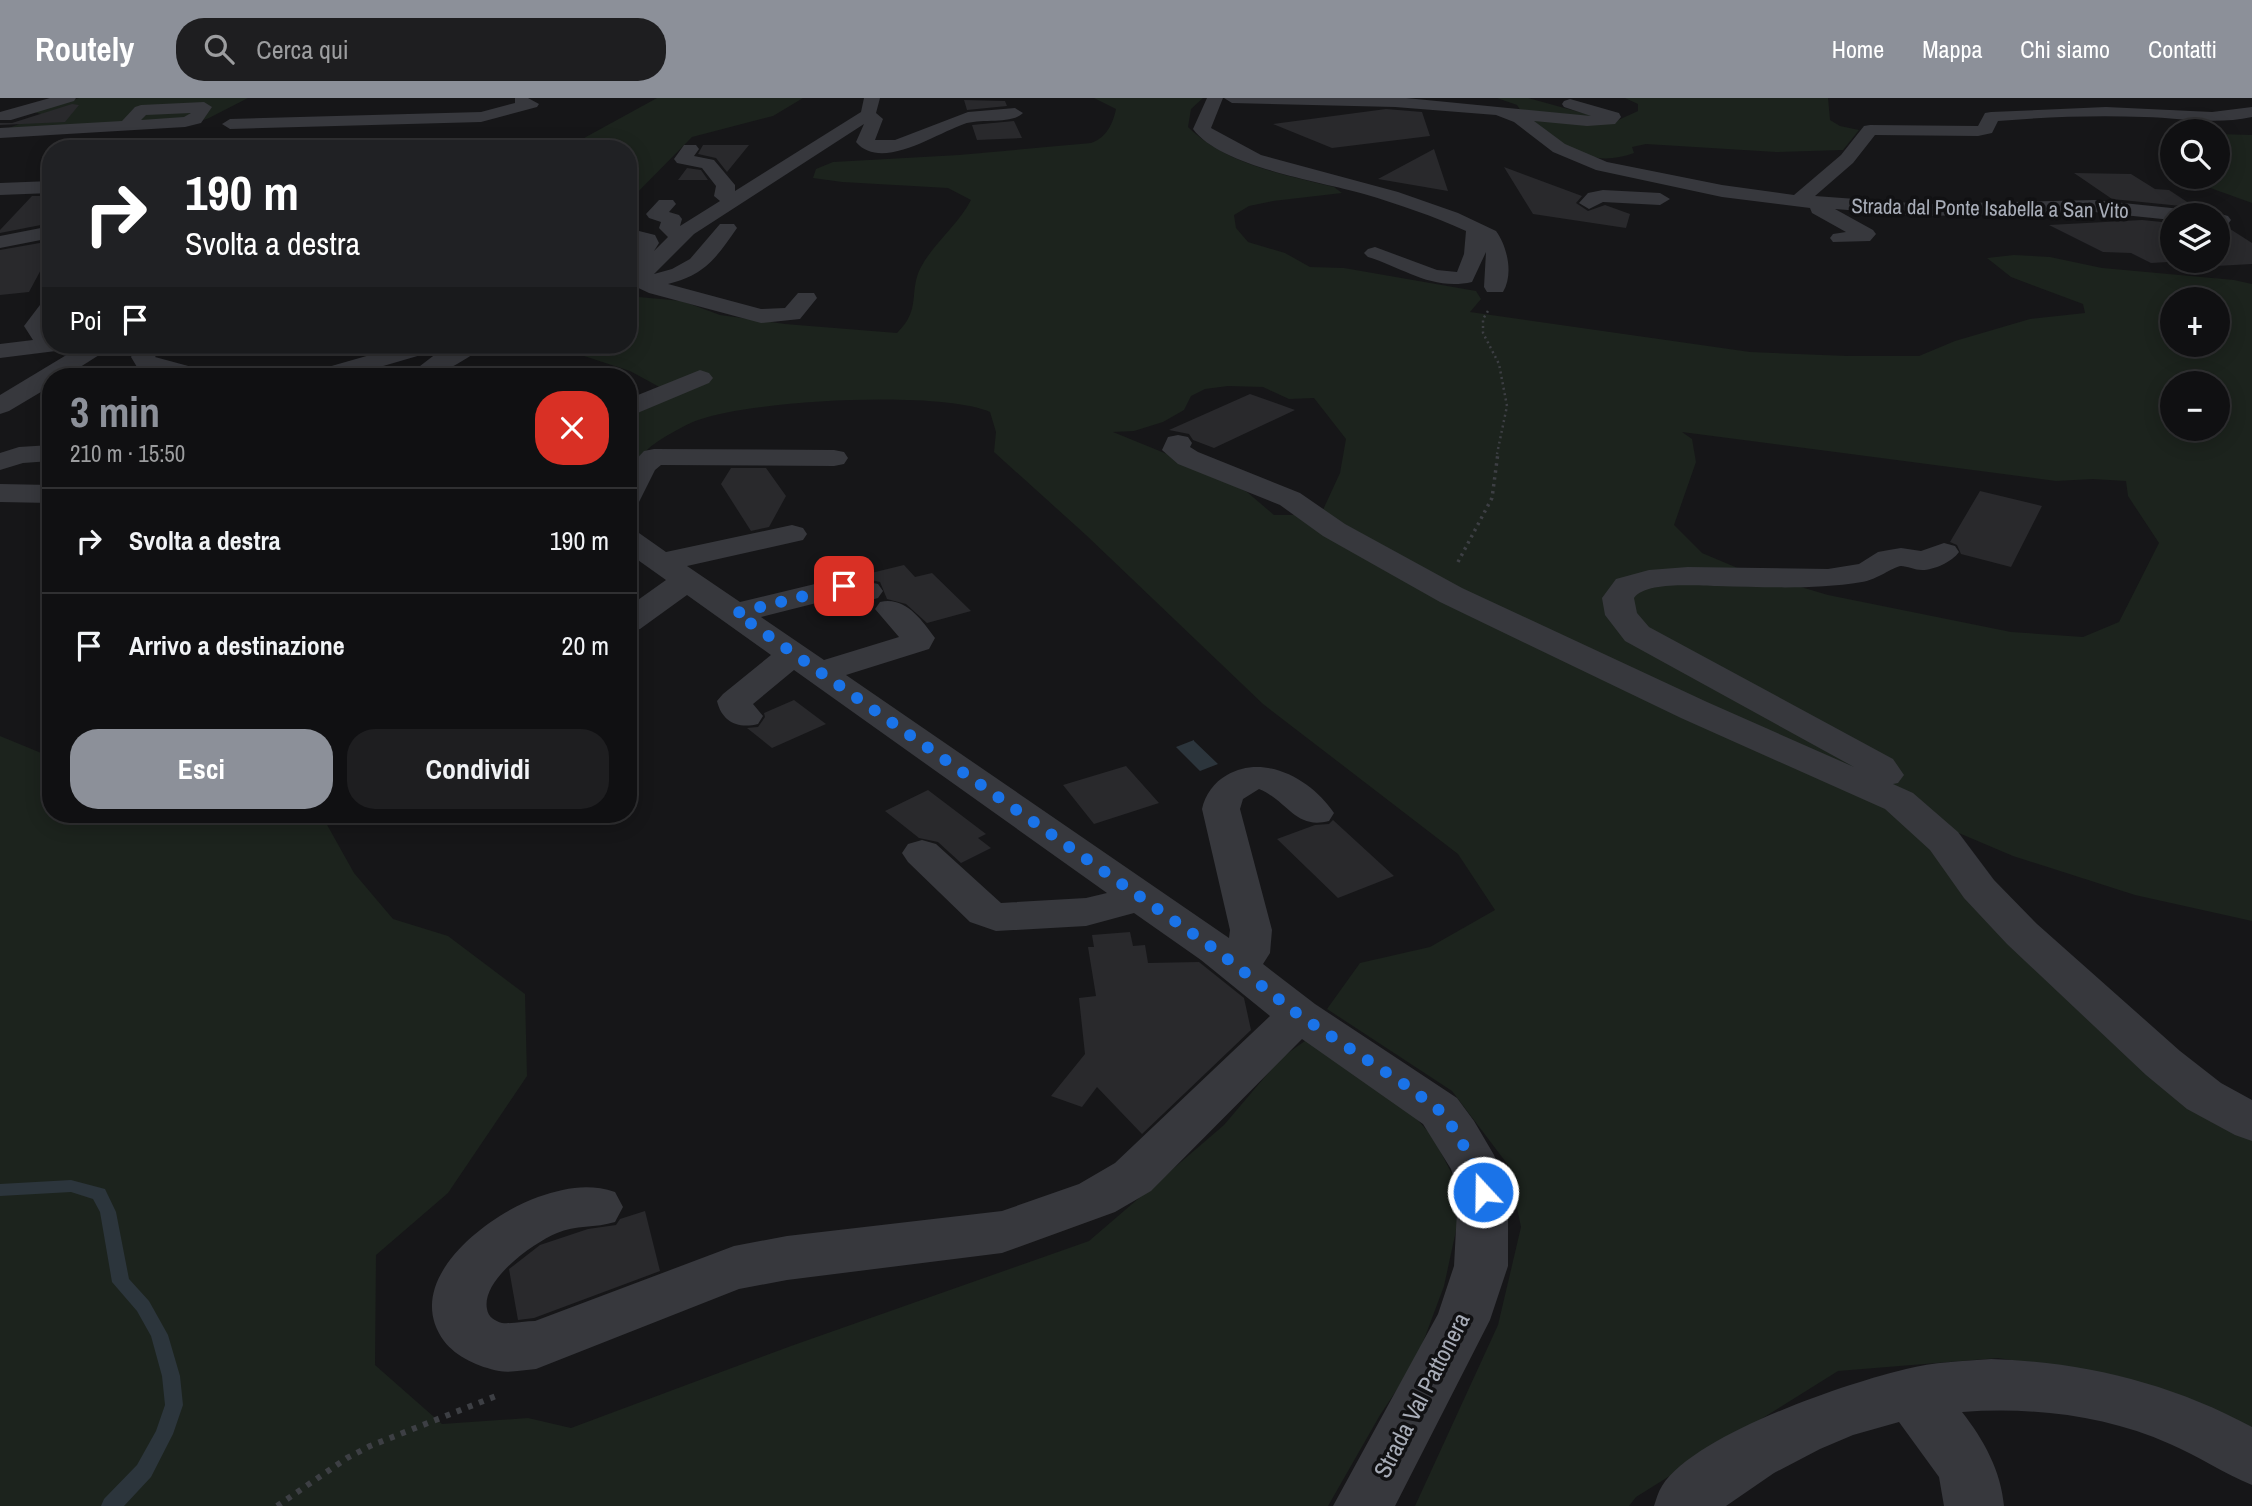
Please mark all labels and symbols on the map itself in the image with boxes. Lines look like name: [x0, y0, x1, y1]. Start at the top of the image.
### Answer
street label: Strada dal Ponte Isabella a San Vito: [1851, 191, 2129, 225]
pin: [814, 556, 874, 616]
position arrow: [1446, 1155, 1520, 1229]
street label: Strada Val Pattonera: [1366, 1307, 1476, 1483]

